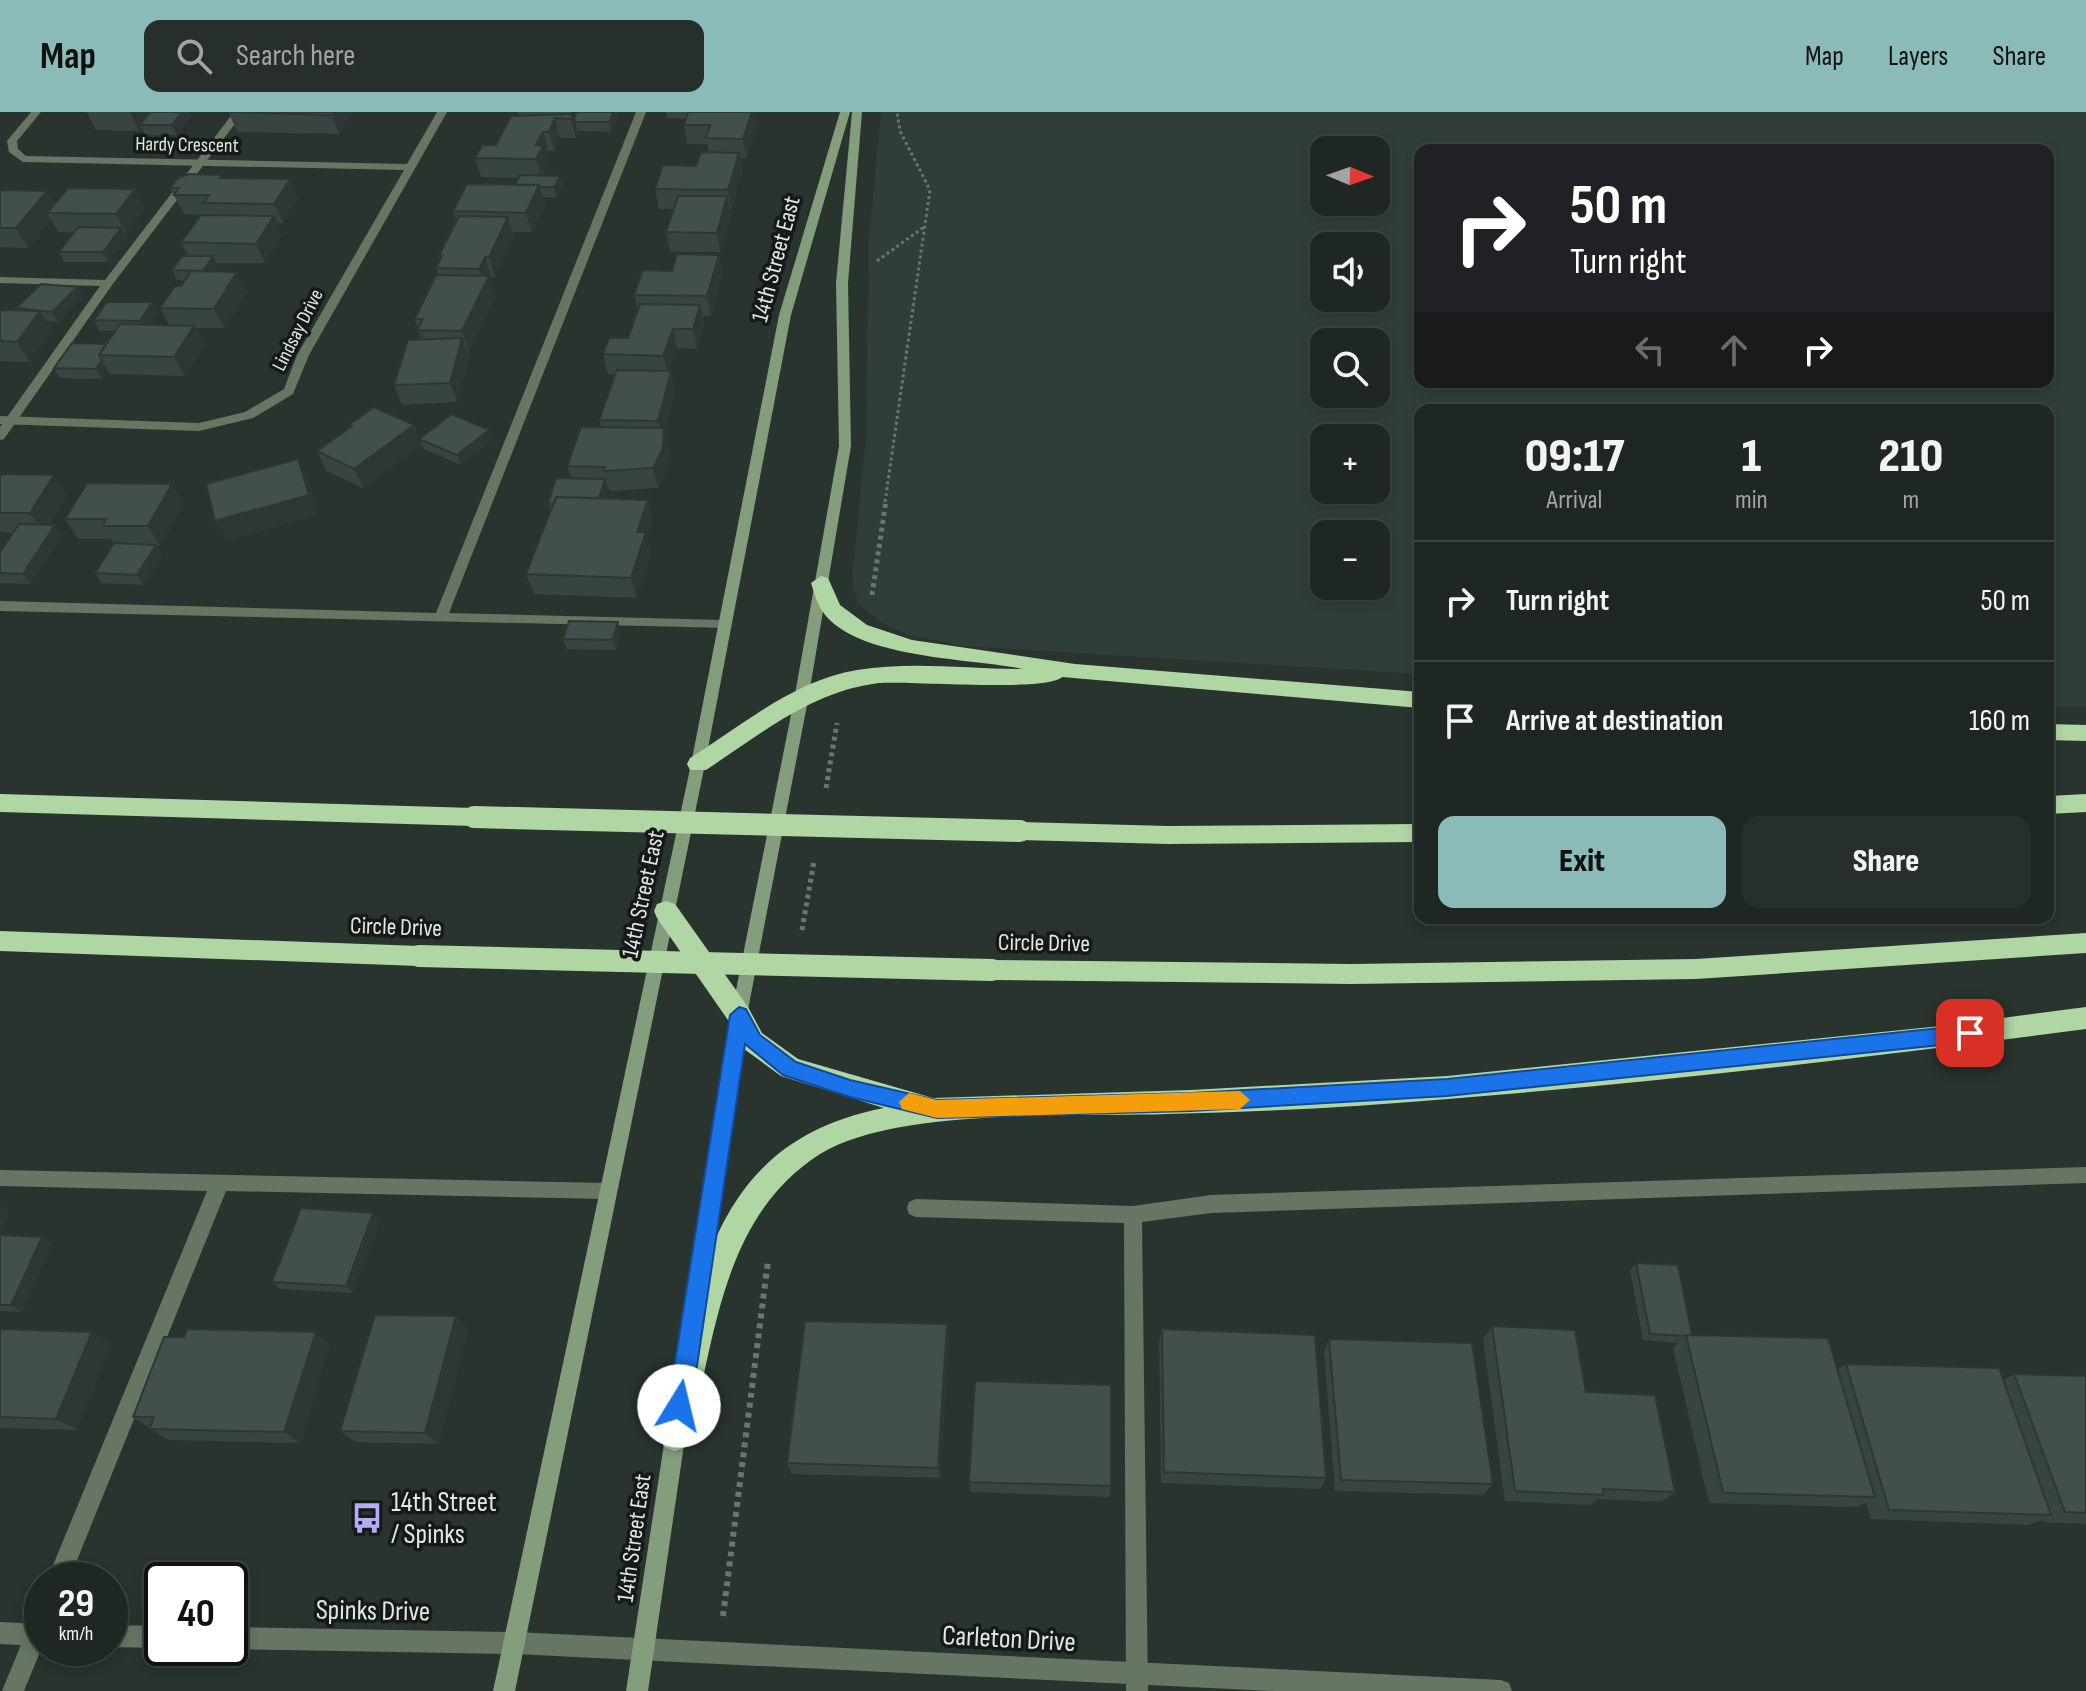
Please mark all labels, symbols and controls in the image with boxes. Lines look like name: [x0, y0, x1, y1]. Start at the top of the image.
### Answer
search box: [144, 20, 704, 92]
text: Map: [40, 34, 96, 79]
icon: search: [172, 34, 216, 78]
text: Search here: [236, 38, 355, 74]
text: Map: [1805, 40, 1844, 73]
text: Layers: [1888, 40, 1948, 73]
text: Share: [1992, 40, 2046, 73]
street label: Hardy Crescent: [135, 132, 239, 158]
north arrow: [1310, 136, 1390, 216]
map controls: [1310, 136, 1390, 600]
text: 50 m: [1570, 173, 1667, 240]
icon: right: [1438, 176, 1542, 280]
street label: 14th Street East: [745, 193, 807, 325]
button: sound: [1310, 232, 1390, 312]
text: Turn right: [1570, 241, 1687, 284]
street label: Lindsay Drive: [267, 285, 329, 375]
button: search: [1310, 328, 1390, 408]
icon: left: [1628, 328, 1672, 372]
icon: ahead: [1712, 328, 1756, 372]
icon: right: [1796, 328, 1840, 372]
button: +: [1310, 424, 1390, 504]
text: 09:17: [1525, 428, 1624, 485]
text: 1: [1741, 428, 1761, 485]
text: 210: [1878, 428, 1943, 485]
text: Arrival: [1547, 485, 1602, 516]
text: min: [1735, 485, 1768, 516]
text: m: [1902, 485, 1919, 516]
button: −: [1310, 520, 1390, 600]
icon: right: [1438, 579, 1482, 623]
text: Turn right: [1506, 583, 1609, 619]
text: 50 m: [1981, 583, 2030, 619]
icon: arrive: [1438, 699, 1482, 743]
text: Arrive at destination: [1506, 703, 1723, 739]
text: 160 m: [1969, 703, 2030, 739]
button: Exit: [1438, 816, 1726, 908]
button: Share: [1742, 816, 2030, 908]
street label: 14th Street East: [615, 828, 671, 960]
street label: Circle Drive: [349, 911, 443, 943]
street label: Circle Drive: [998, 928, 1090, 958]
pin: [1936, 999, 2004, 1067]
icon: arrive: [1948, 1011, 1992, 1055]
position arrow: [637, 1364, 721, 1448]
street label: 14th Street East: [611, 1472, 657, 1604]
place label: 14th Street / Spinks: [391, 1486, 497, 1551]
bus stop icon: 14th Street / Spinks: [350, 1501, 384, 1535]
speed limit sign: 40: [144, 1562, 248, 1666]
text: 29: [58, 1580, 94, 1628]
street label: Spinks Drive: [315, 1594, 431, 1628]
street label: Carleton Drive: [941, 1619, 1077, 1659]
text: km/h: [59, 1622, 93, 1646]

